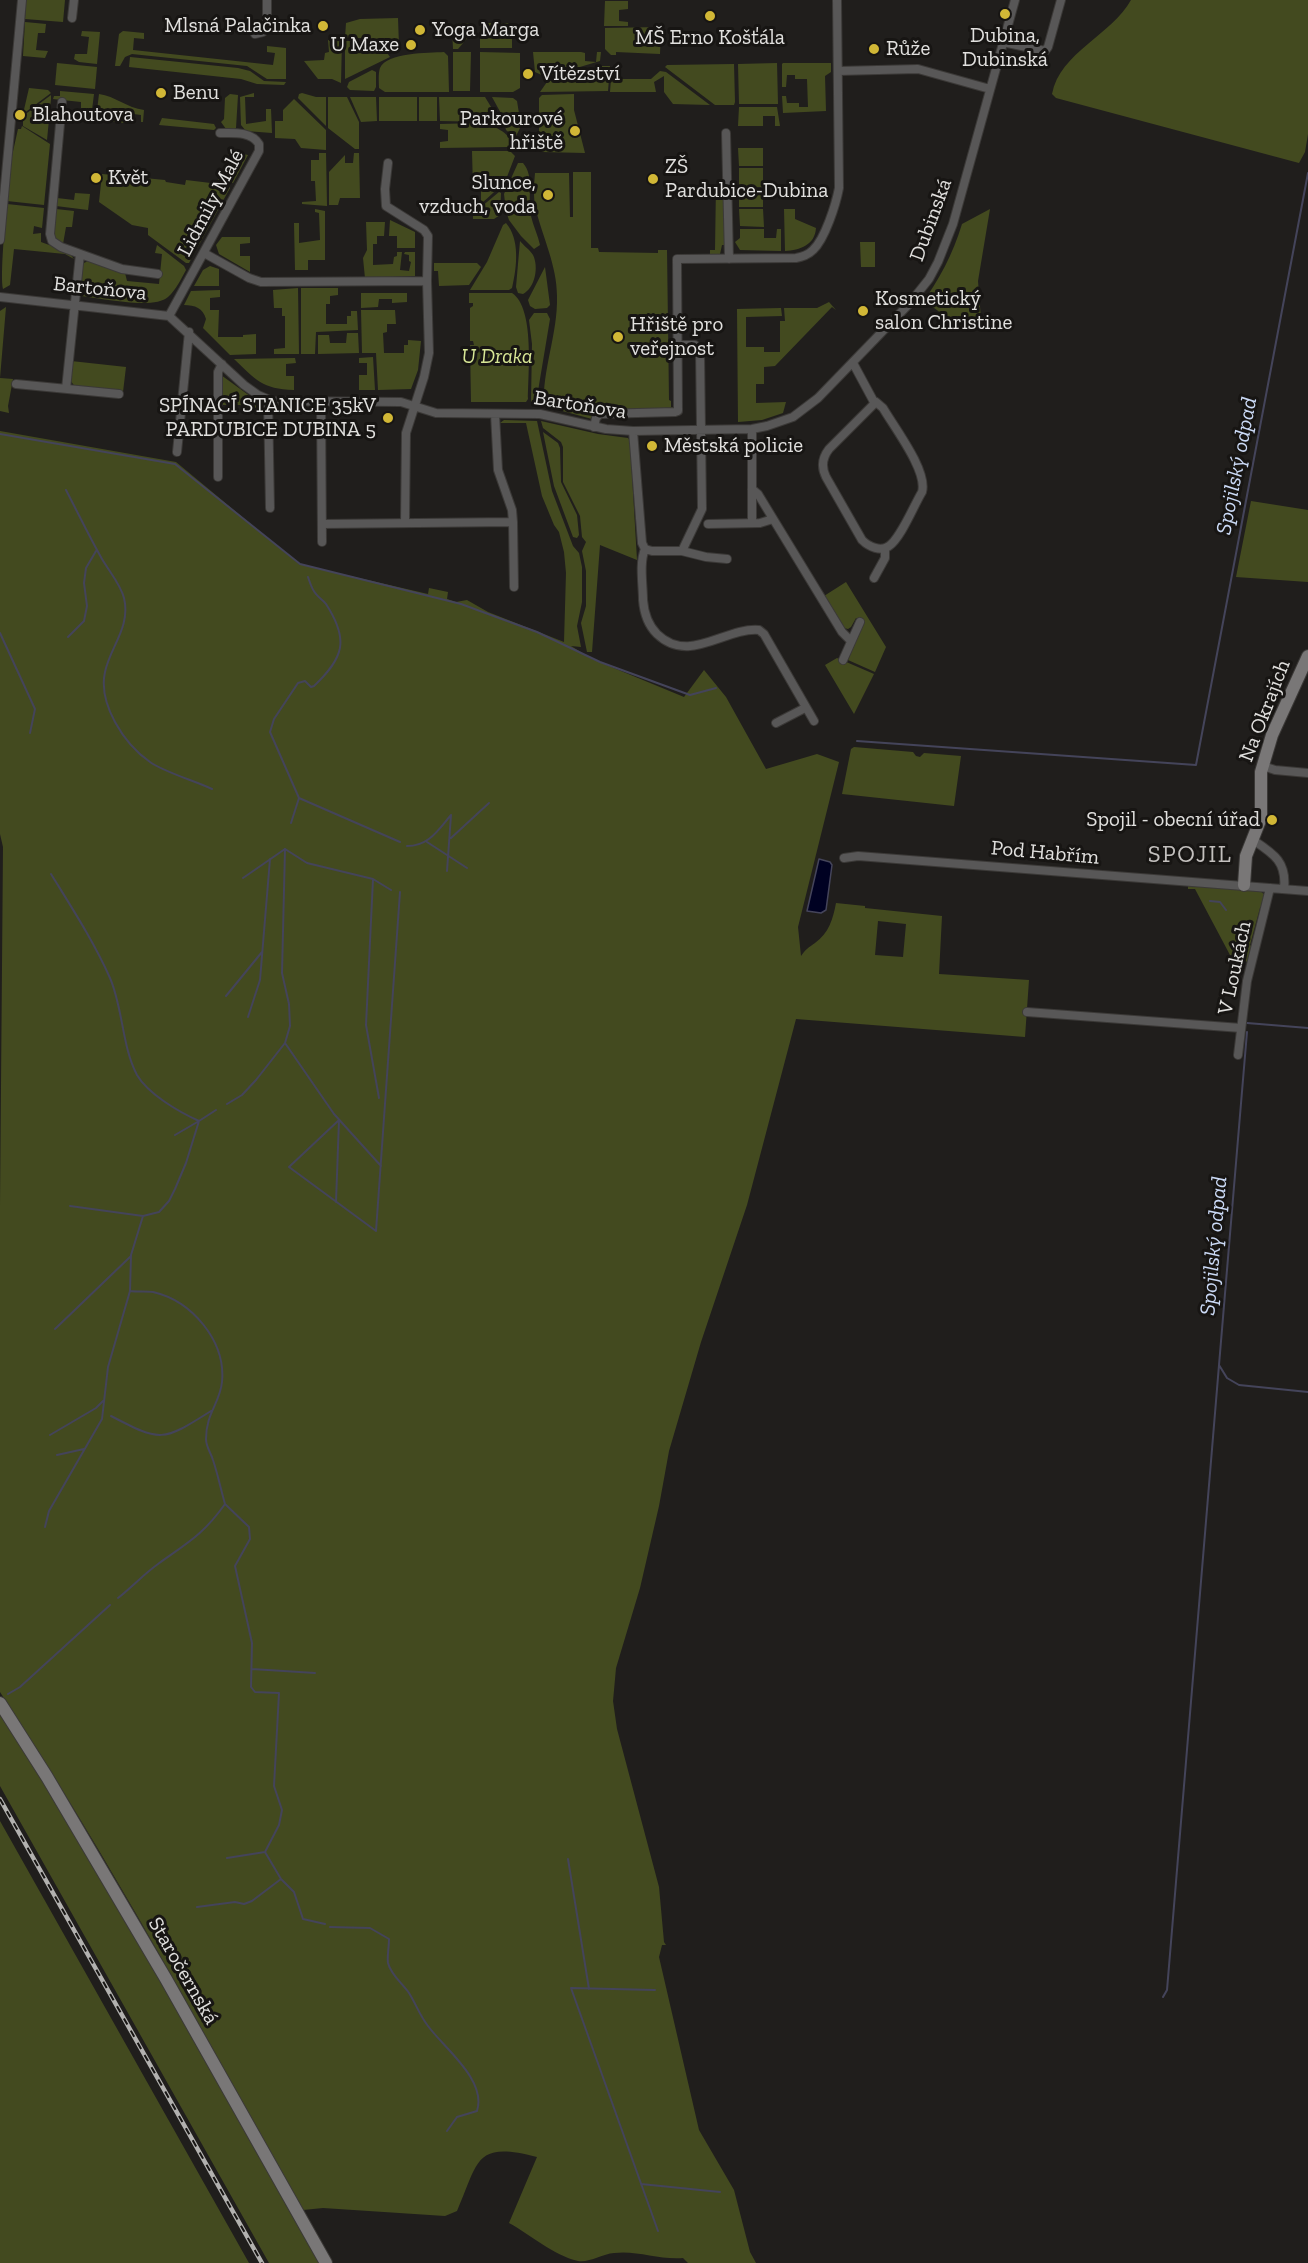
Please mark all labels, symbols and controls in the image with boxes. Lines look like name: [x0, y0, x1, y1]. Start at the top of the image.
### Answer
marker: Dubina, Dubinská: [998, 7, 1012, 21]
marker: MŠ Erno Košťála: [703, 9, 717, 23]
place label: Mlsná Palačinka: [164, 13, 311, 39]
place label: Yoga Marga: [432, 17, 539, 43]
marker: Mlsná Palačinka: [316, 19, 330, 33]
marker: Yoga Marga: [413, 23, 427, 37]
place label: Dubina, Dubinská: [962, 23, 1048, 73]
place label: MŠ Erno Košťála: [635, 25, 785, 51]
place label: U Maxe: [330, 32, 399, 58]
place label: Růže: [886, 36, 930, 62]
marker: U Maxe: [404, 38, 418, 52]
marker: Růže: [867, 42, 881, 56]
place label: Vítězství: [540, 61, 620, 87]
marker: Vítězství: [521, 67, 535, 81]
place label: Benu: [173, 80, 219, 106]
marker: Benu: [154, 86, 168, 100]
place label: Blahoutova: [32, 102, 134, 128]
place label: Parkourové hřiště: [460, 106, 563, 156]
marker: Blahoutova: [13, 108, 27, 122]
marker: Parkourové hřiště: [568, 124, 582, 138]
street label: Lidmily Malé: [172, 145, 250, 261]
place label: ZŠ Pardubice-Dubina: [665, 154, 829, 204]
place label: Květ: [108, 165, 148, 191]
place label: Slunce, vzduch, voda: [419, 170, 536, 220]
marker: Květ: [89, 171, 103, 185]
marker: ZŠ Pardubice-Dubina: [646, 172, 660, 186]
street label: Dubinská: [904, 175, 958, 265]
marker: Slunce, vzduch, voda: [541, 188, 555, 202]
street label: Bartoňova: [52, 272, 148, 306]
place label: Kosmetický salon Christine: [875, 286, 1012, 336]
marker: Kosmetický salon Christine: [856, 304, 870, 318]
place label: Hřiště pro veřejnost: [630, 312, 723, 362]
marker: Hřiště pro veřejnost: [611, 330, 625, 344]
park label: U Draka: [461, 344, 533, 370]
street label: Bartoňova: [532, 385, 628, 425]
place label: SPÍNACÍ STANICE 35kV PARDUBICE DUBINA 5: [159, 393, 376, 443]
water label: Spojilský odpad: [1211, 395, 1263, 537]
marker: SPÍNACÍ STANICE 35kV PARDUBICE DUBINA 5: [381, 411, 395, 425]
place label: Městská policie: [664, 433, 803, 459]
marker: Městská policie: [645, 439, 659, 453]
street label: Na Okrajích: [1234, 656, 1296, 766]
place label: Spojil - obecní úřad: [1086, 807, 1260, 833]
marker: Spojil - obecní úřad: [1265, 813, 1279, 827]
street label: Pod Habřím: [990, 836, 1100, 870]
district label: SPOJIL: [1148, 841, 1232, 869]
street label: V Loukách: [1213, 919, 1257, 1017]
water label: Spojilský odpad: [1195, 1175, 1233, 1317]
street label: Staročernská: [142, 1913, 224, 2029]

